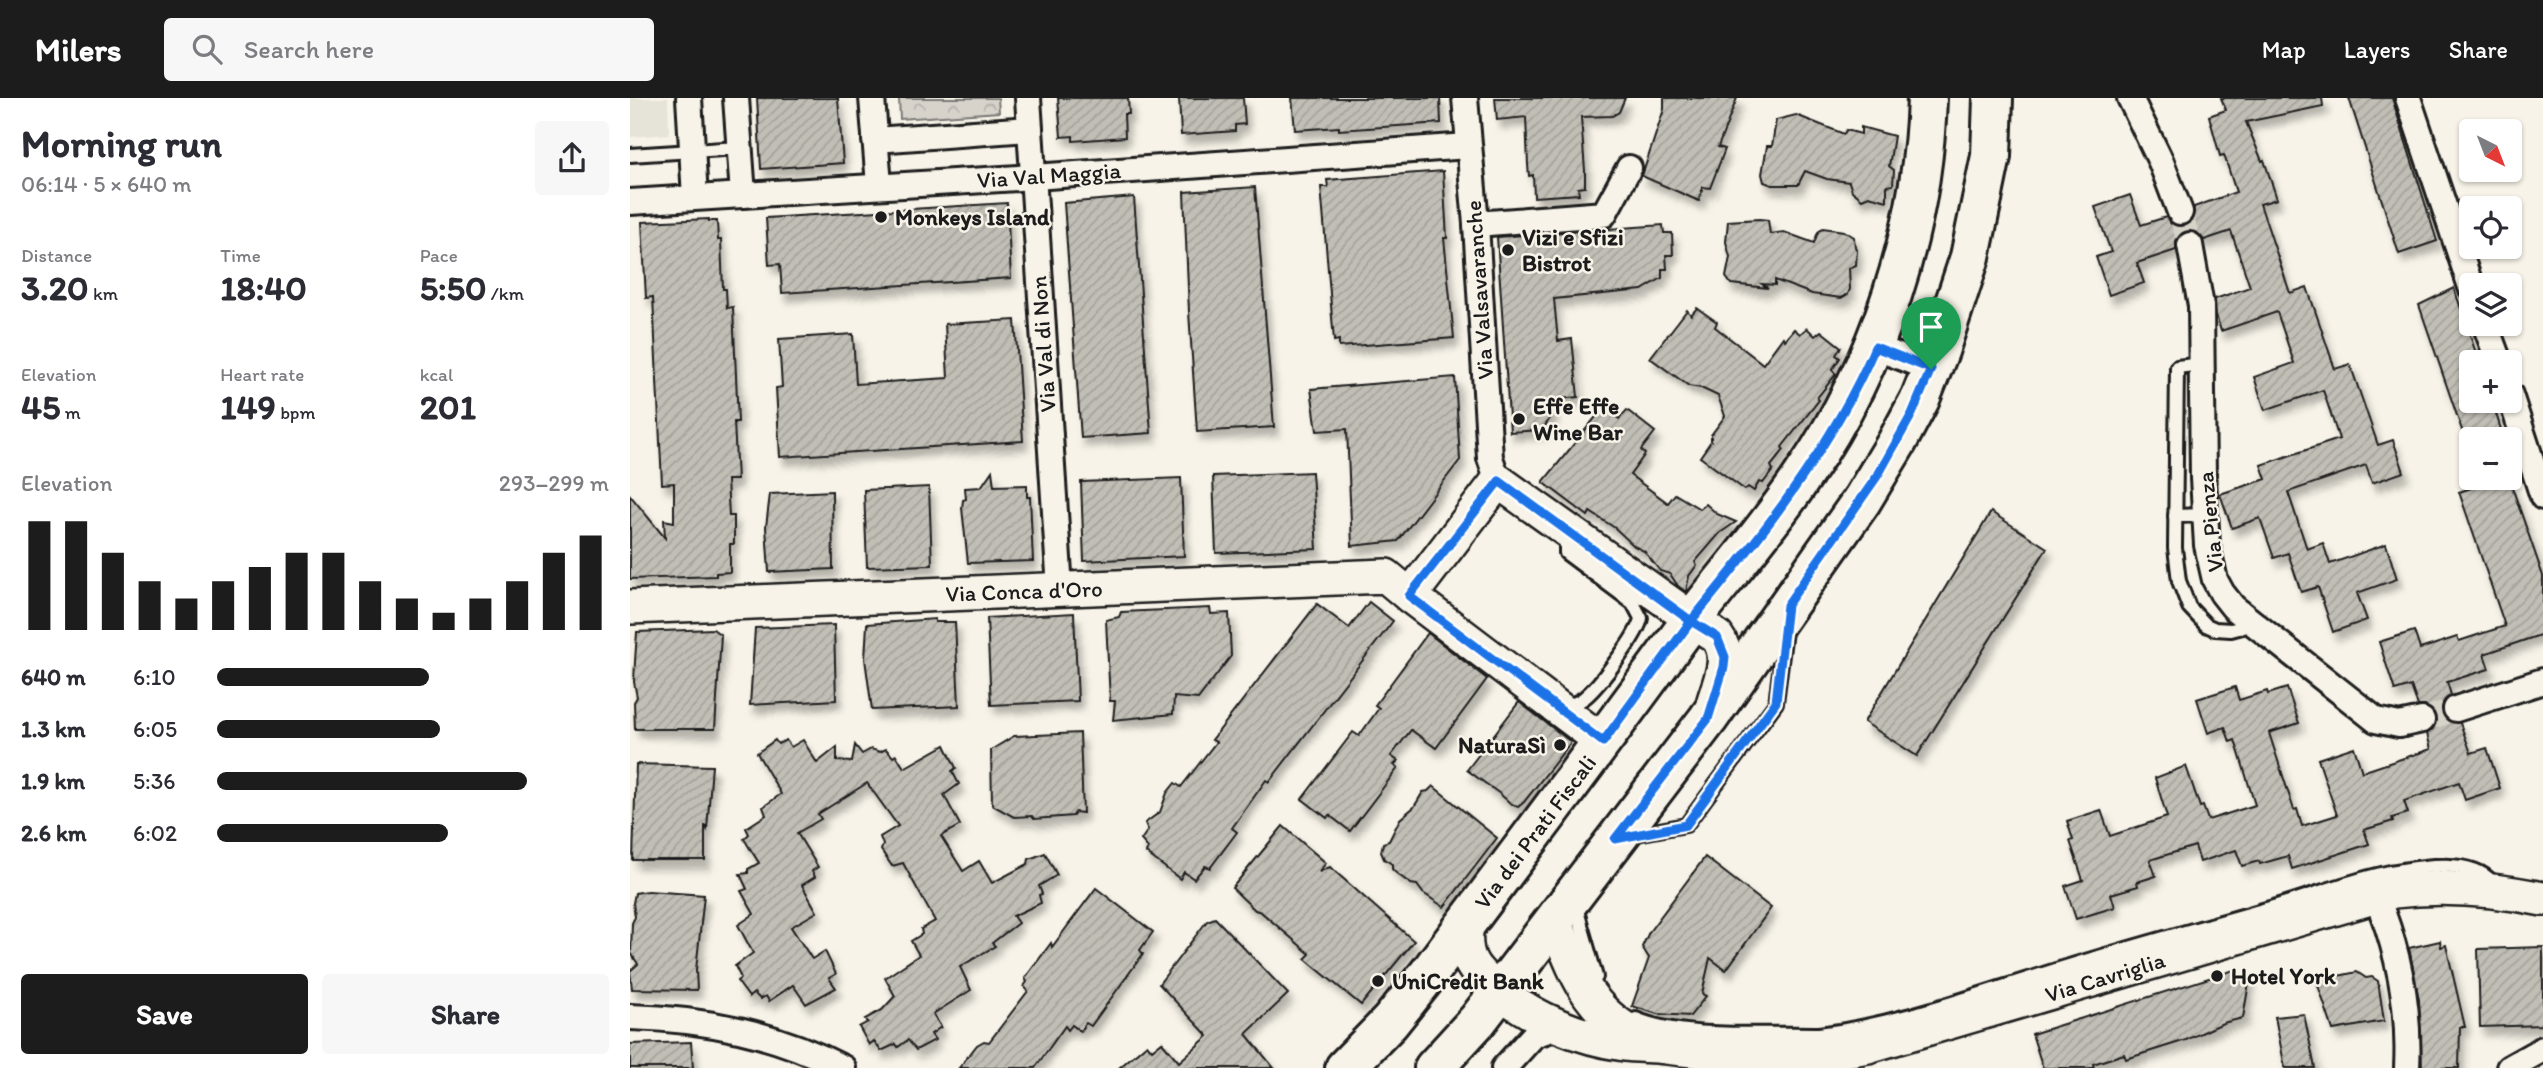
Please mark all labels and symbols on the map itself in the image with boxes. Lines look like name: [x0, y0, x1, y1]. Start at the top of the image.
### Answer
north arrow: [2459, 119, 2522, 182]
street label: Via Val Maggia: [976, 156, 1122, 194]
street label: Via Valsavaranche: [1459, 199, 1499, 381]
place label: Monkeys Island: [895, 203, 1050, 231]
marker: Monkeys Island: [873, 209, 889, 225]
place label: Vizi e Sfizi Bistrot: [1522, 223, 1624, 277]
marker: Vizi e Sfizi Bistrot: [1500, 242, 1516, 258]
street label: Via Val di Non: [1024, 275, 1062, 413]
pin: [1901, 297, 1961, 369]
place label: Effe Effe Wine Bar: [1533, 392, 1623, 446]
marker: Effe Effe Wine Bar: [1511, 411, 1527, 427]
street label: Via Pienza: [2191, 470, 2229, 574]
street label: Via Conca d'Oro: [945, 574, 1103, 608]
place label: NaturaSì: [1458, 731, 1546, 759]
marker: NaturaSì: [1552, 737, 1568, 753]
street label: Via dei Prati Fiscali: [1468, 749, 1602, 915]
street label: Via Cavriglia: [2042, 945, 2168, 1009]
place label: Hotel York: [2231, 962, 2337, 990]
place label: UniCredit Bank: [1392, 967, 1545, 995]
marker: Hotel York: [2209, 968, 2225, 984]
marker: UniCredit Bank: [1370, 973, 1386, 989]

